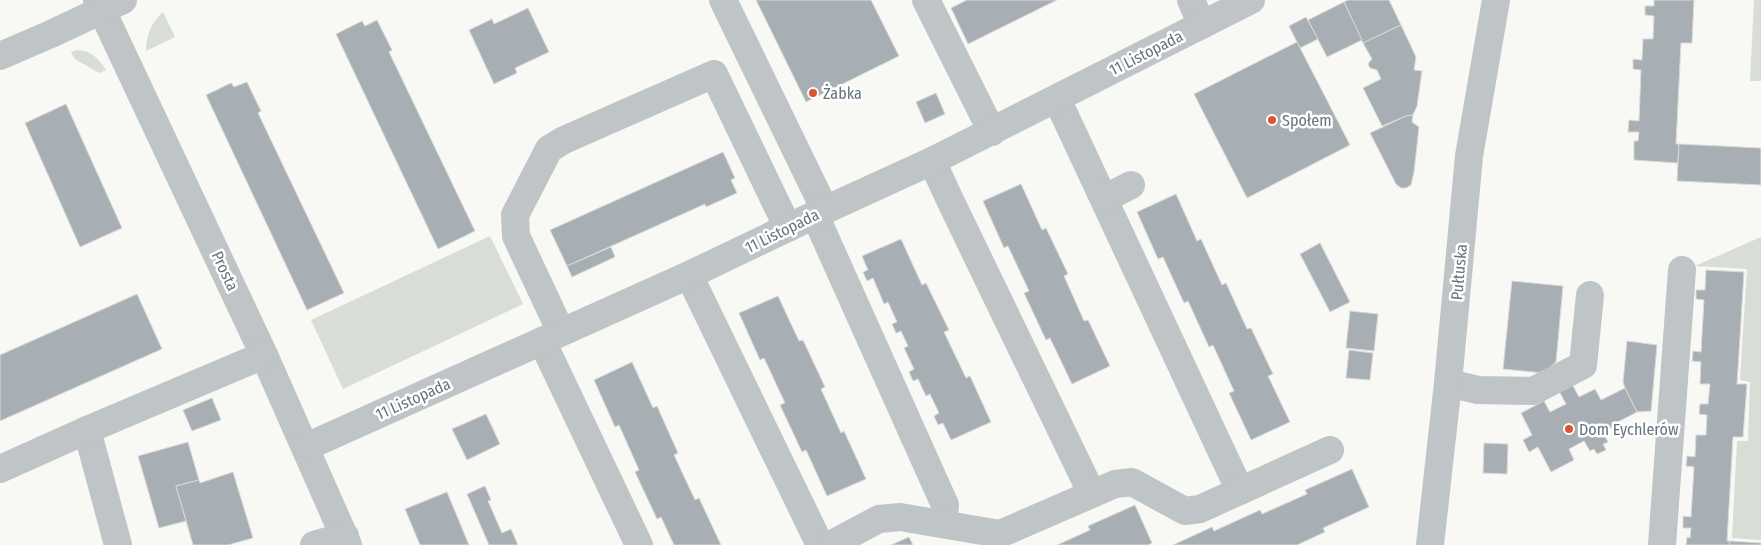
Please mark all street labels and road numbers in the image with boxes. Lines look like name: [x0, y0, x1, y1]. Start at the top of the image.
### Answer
street label: 11 Listopada: [1106, 26, 1186, 80]
street label: 11 Listopada: [742, 205, 822, 257]
street label: Pułtuska: [1447, 243, 1471, 301]
street label: Prosta: [208, 248, 242, 294]
street label: 11 Listopada: [373, 374, 454, 424]

